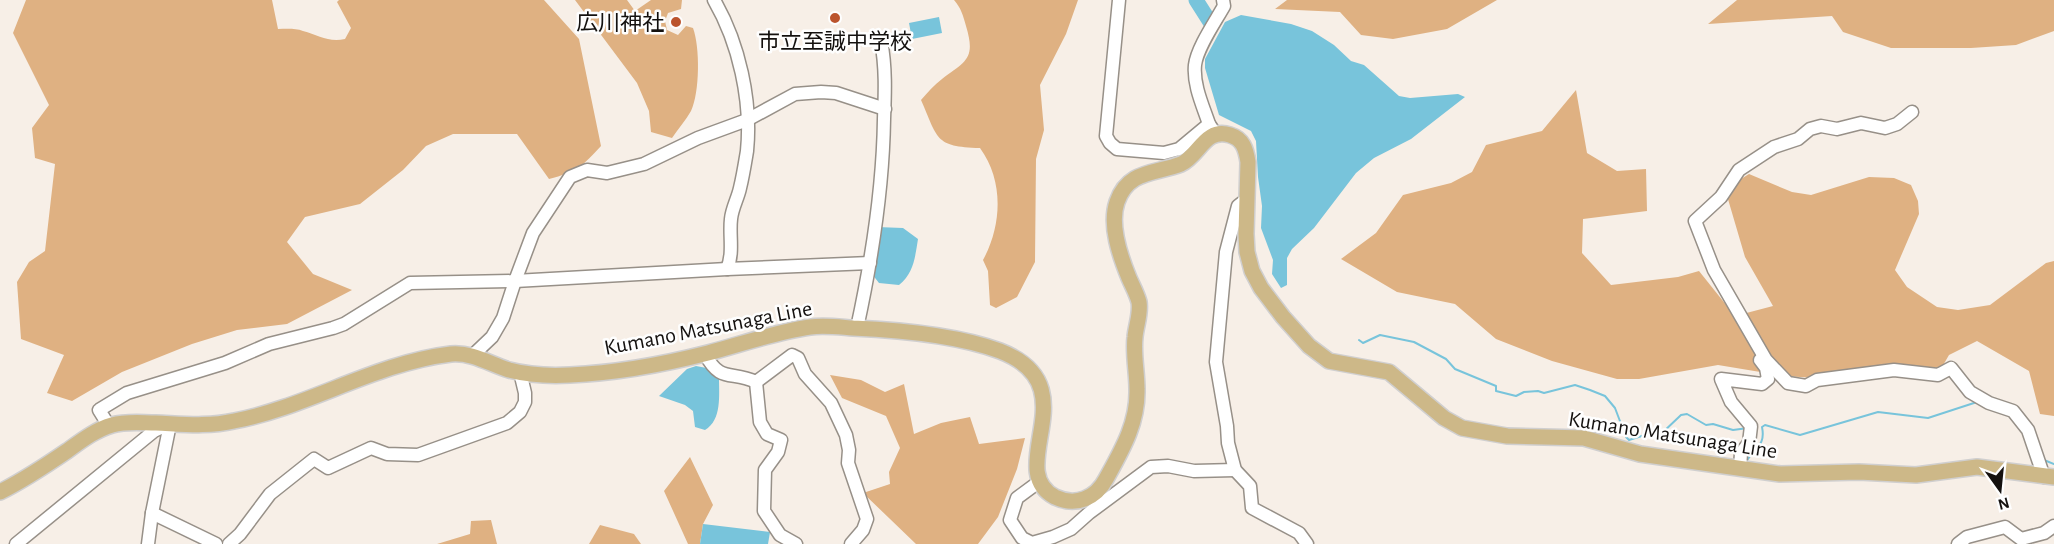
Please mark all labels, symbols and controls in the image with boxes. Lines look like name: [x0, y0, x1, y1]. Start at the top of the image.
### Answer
place label: 広川神社: [576, 11, 664, 34]
marker: 市立至誠中学校: [828, 11, 842, 25]
marker: 広川神社: [669, 15, 683, 29]
place label: 市立至誠中学校: [758, 30, 912, 53]
street label: Kumano Matsunaga Line: [602, 297, 814, 359]
street label: Kumano Matsunaga Line: [1567, 408, 1779, 462]
north arrow: [1970, 460, 2030, 520]
text: N: [1996, 494, 2011, 513]

